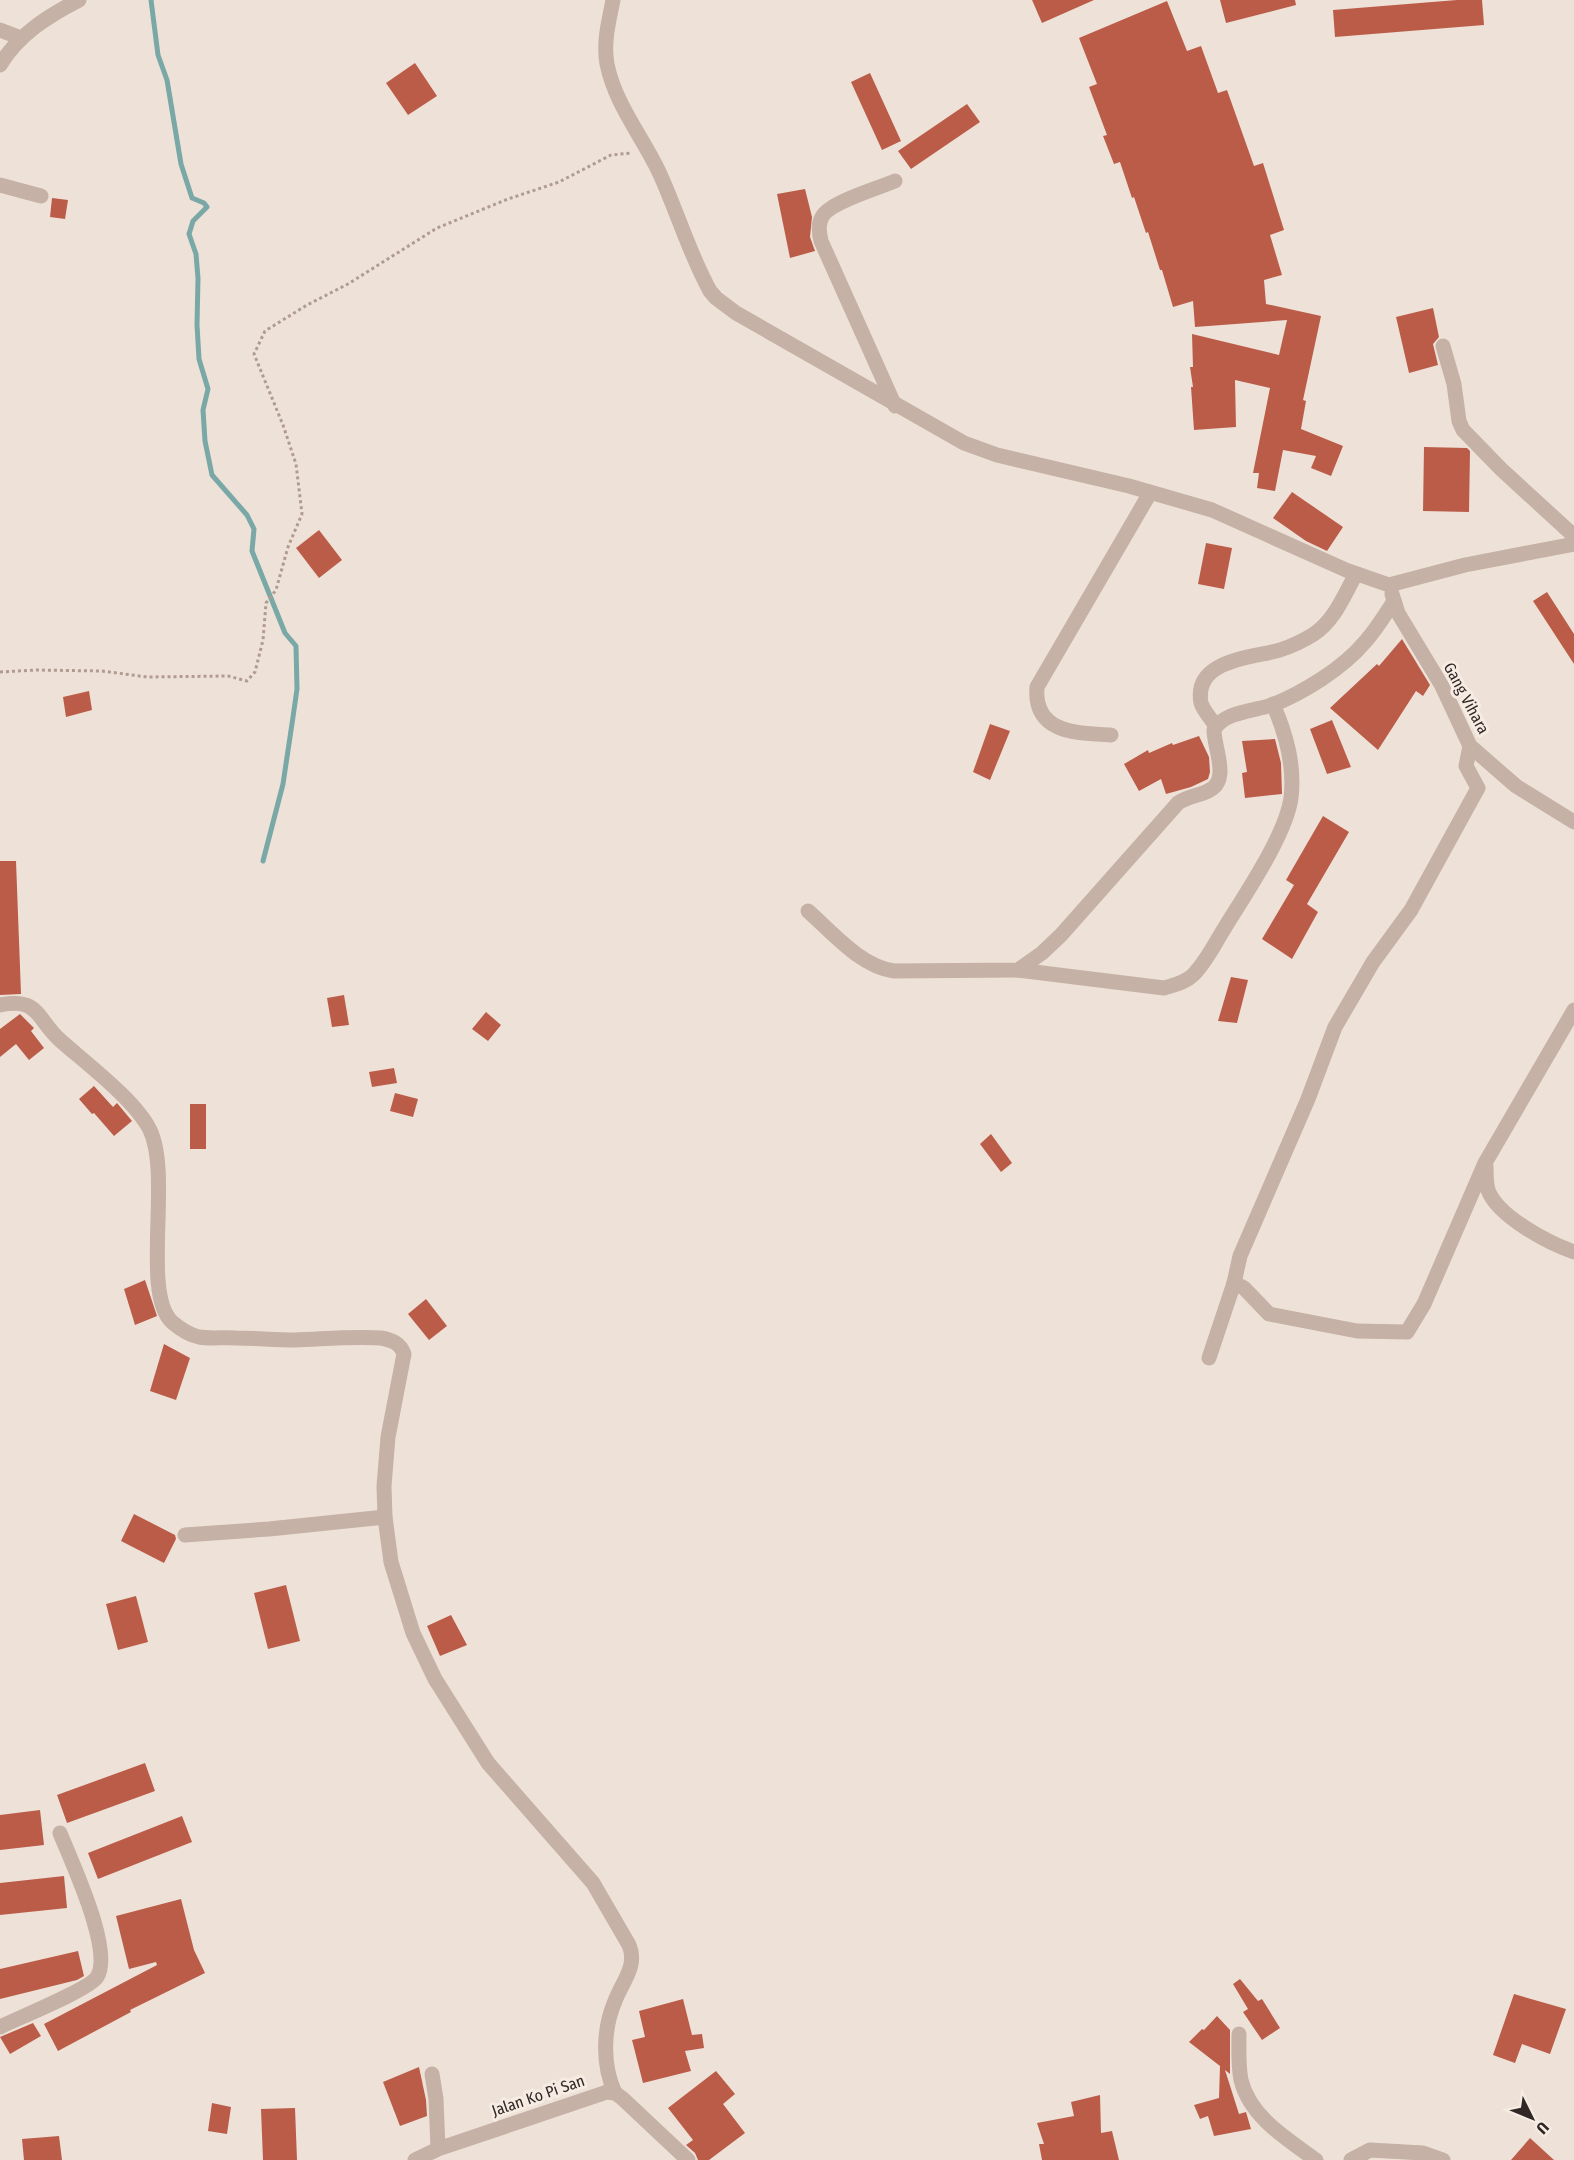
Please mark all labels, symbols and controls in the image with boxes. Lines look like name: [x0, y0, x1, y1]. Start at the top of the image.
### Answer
street label: Gang Vihara: [1440, 659, 1493, 737]
street label: Jalan Ko Pi San: [489, 2071, 587, 2120]
north arrow: [1502, 2088, 1562, 2148]
text: U: [1532, 2118, 1553, 2138]

